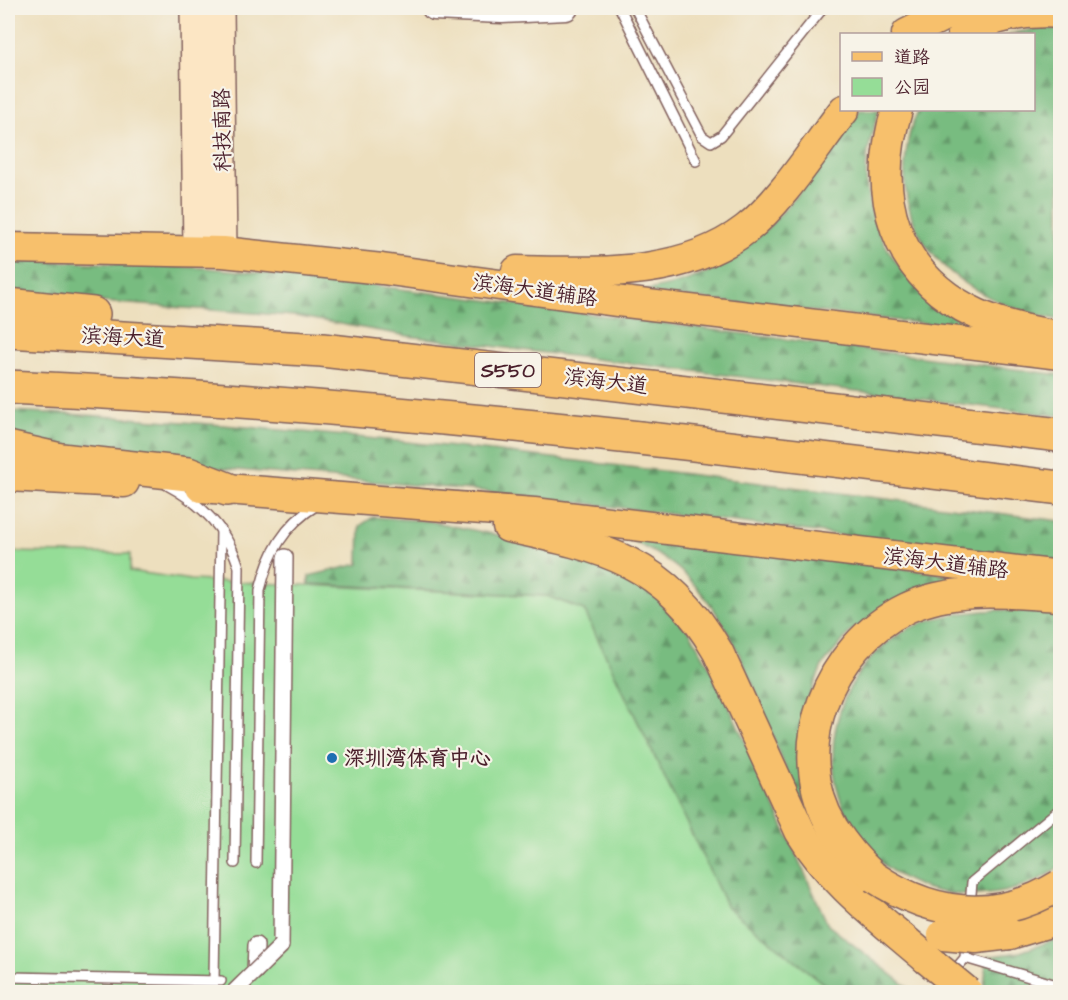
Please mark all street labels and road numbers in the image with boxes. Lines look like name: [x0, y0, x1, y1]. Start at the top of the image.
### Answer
street label: 科技南路: [207, 88, 238, 172]
street label: 滨海大道辅路: [471, 267, 599, 314]
street label: 滨海大道: [80, 321, 166, 354]
road number: S550: [475, 353, 541, 387]
street label: 滨海大道: [562, 362, 649, 401]
street label: 滨海大道辅路: [882, 541, 1010, 586]

